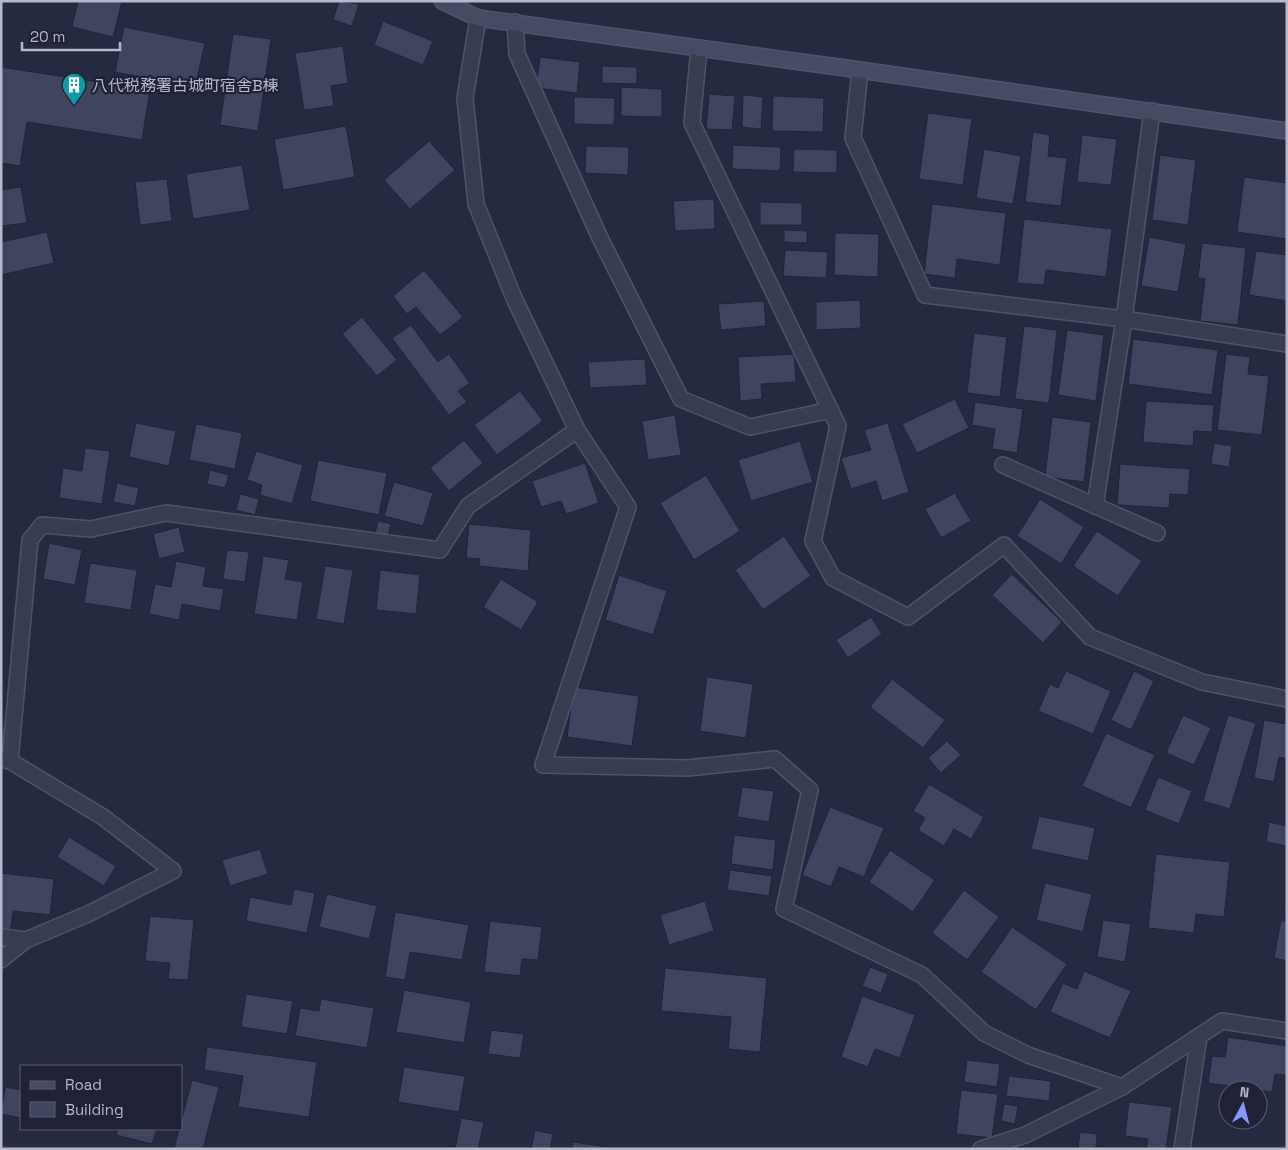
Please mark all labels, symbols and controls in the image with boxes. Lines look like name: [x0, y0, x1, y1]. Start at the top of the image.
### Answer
scale bar: [22, 20, 120, 52]
text: 20 m: [30, 27, 65, 46]
building icon: 八代税務署古城町宿舎B棟: [61, 72, 87, 106]
place label: 八代税務署古城町宿舎B棟: [92, 75, 279, 96]
legend: [20, 1065, 182, 1130]
text: Road: [65, 1075, 102, 1094]
north arrow: [1218, 1080, 1268, 1130]
text: N: [1239, 1083, 1250, 1102]
text: Building: [65, 1100, 124, 1119]

